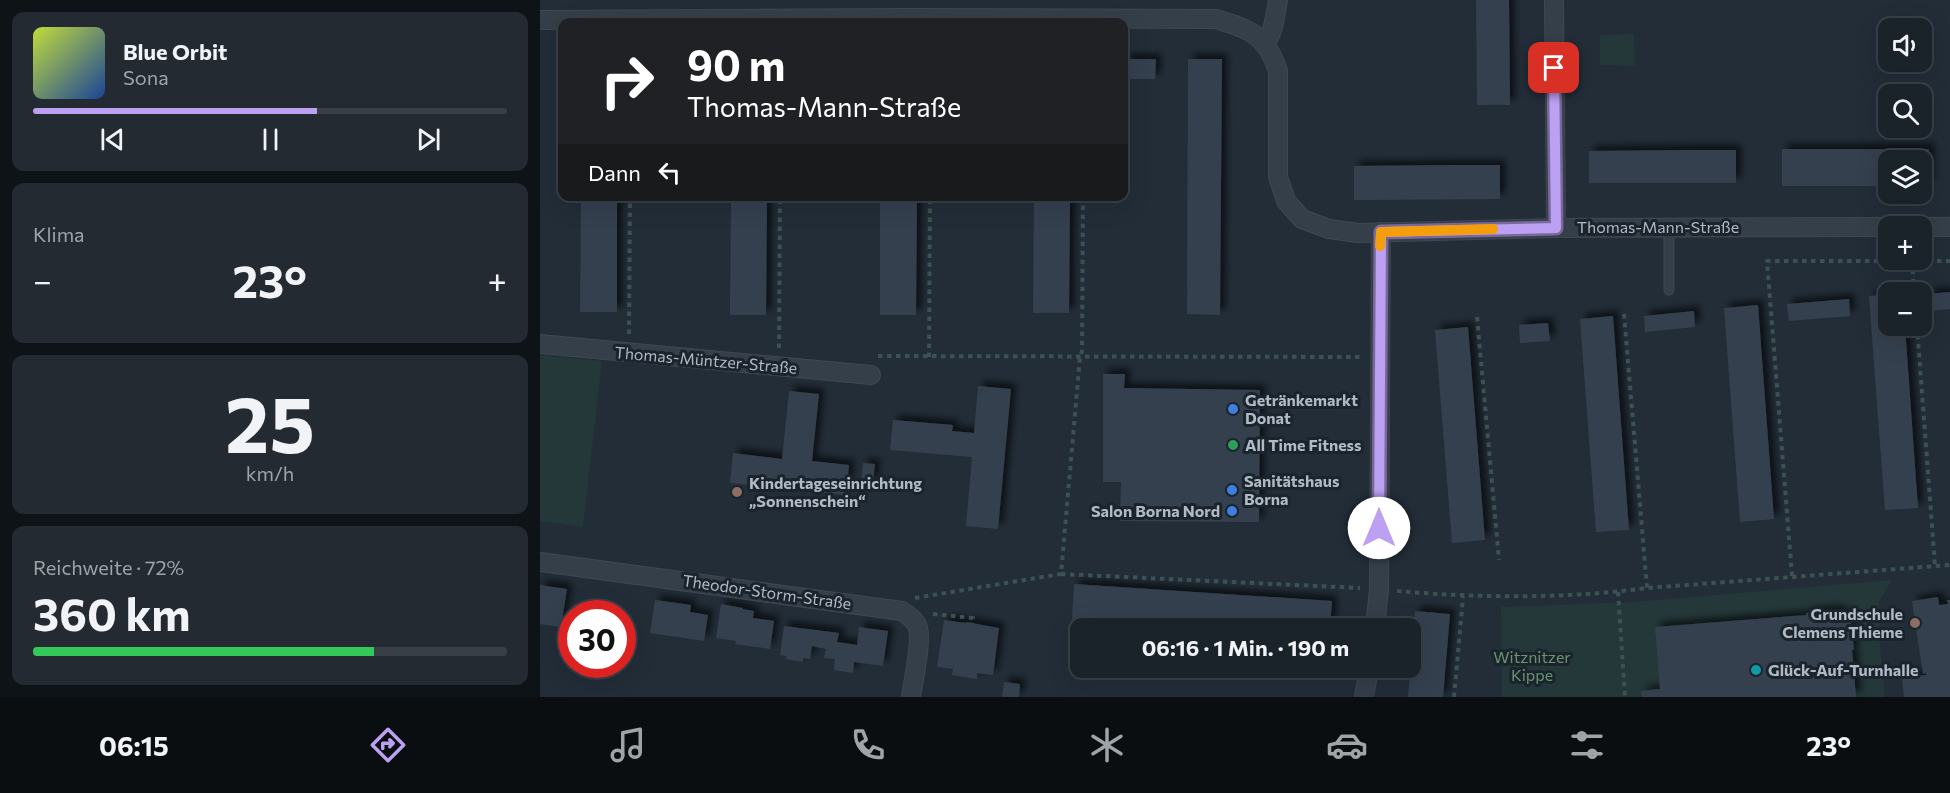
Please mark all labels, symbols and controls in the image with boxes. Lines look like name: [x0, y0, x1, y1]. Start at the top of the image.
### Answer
map controls: [1878, 18, 1932, 336]
button: sound: [1878, 18, 1932, 72]
text: Blue Orbit: [123, 38, 227, 65]
text: 90 m: [687, 38, 786, 90]
icon: right: [588, 42, 666, 120]
pin: [1528, 42, 1579, 93]
icon: arrive: [1537, 51, 1570, 84]
text: Sona: [123, 65, 169, 89]
button: search: [1878, 84, 1932, 138]
text: Thomas-Mann-Straße: [687, 90, 961, 123]
icon: previous: [96, 123, 129, 156]
icon: pause: [254, 123, 287, 156]
icon: next: [412, 123, 445, 156]
button: layers: [1878, 150, 1932, 204]
icon: left: [653, 156, 686, 189]
text: Dann: [588, 159, 641, 186]
button: +: [1878, 216, 1932, 270]
street label: Thomas-Mann-Straße: [1577, 217, 1739, 236]
text: Klima: [33, 222, 85, 246]
text: 23°: [233, 252, 307, 307]
text: −: [33, 259, 52, 300]
text: +: [488, 259, 507, 300]
button: −: [1878, 282, 1932, 336]
street label: Thomas-Müntzer-Straße: [614, 342, 798, 377]
text: 25: [225, 374, 315, 469]
place label: Getränkemarkt Donat: [1245, 390, 1358, 427]
marker: Getränkemarkt Donat: [1226, 402, 1240, 416]
place label: All Time Fitness: [1245, 435, 1362, 454]
marker: All Time Fitness: [1226, 438, 1240, 452]
text: km/h: [246, 461, 294, 485]
place label: Sanitätshaus Borna: [1244, 471, 1339, 508]
place label: Kindertageseinrichtung „Sonnenschein“: [749, 473, 922, 510]
marker: Sanitätshaus Borna: [1225, 483, 1239, 497]
marker: Kindertageseinrichtung „Sonnenschein“: [730, 485, 744, 499]
position arrow: [1347, 496, 1411, 560]
place label: Salon Borna Nord: [1091, 501, 1220, 520]
marker: Salon Borna Nord: [1225, 504, 1239, 518]
text: Reichweite · 72%: [33, 555, 184, 579]
street label: Theodor-Storm-Straße: [681, 570, 853, 613]
text: 360 km: [33, 585, 191, 640]
speed limit sign: 30: [558, 600, 636, 678]
place label: Grundschule Clemens Thieme: [1782, 604, 1903, 641]
marker: Grundschule Clemens Thieme: [1908, 616, 1922, 630]
text: 06:16 · 1 Min. · 190 m: [1142, 634, 1349, 661]
park label: Witznitzer Kippe: [1493, 647, 1571, 684]
place label: Glück-Auf-Turnhalle: [1768, 660, 1918, 679]
marker: Glück-Auf-Turnhalle: [1749, 663, 1763, 677]
icon: directions: [367, 724, 409, 766]
icon: music: [607, 724, 649, 766]
icon: phone: [847, 724, 889, 766]
icon: climate: [1086, 724, 1128, 766]
icon: car: [1326, 724, 1368, 766]
icon: filters: [1566, 724, 1608, 766]
text: 06:15: [99, 729, 169, 762]
text: 23°: [1806, 729, 1851, 762]

